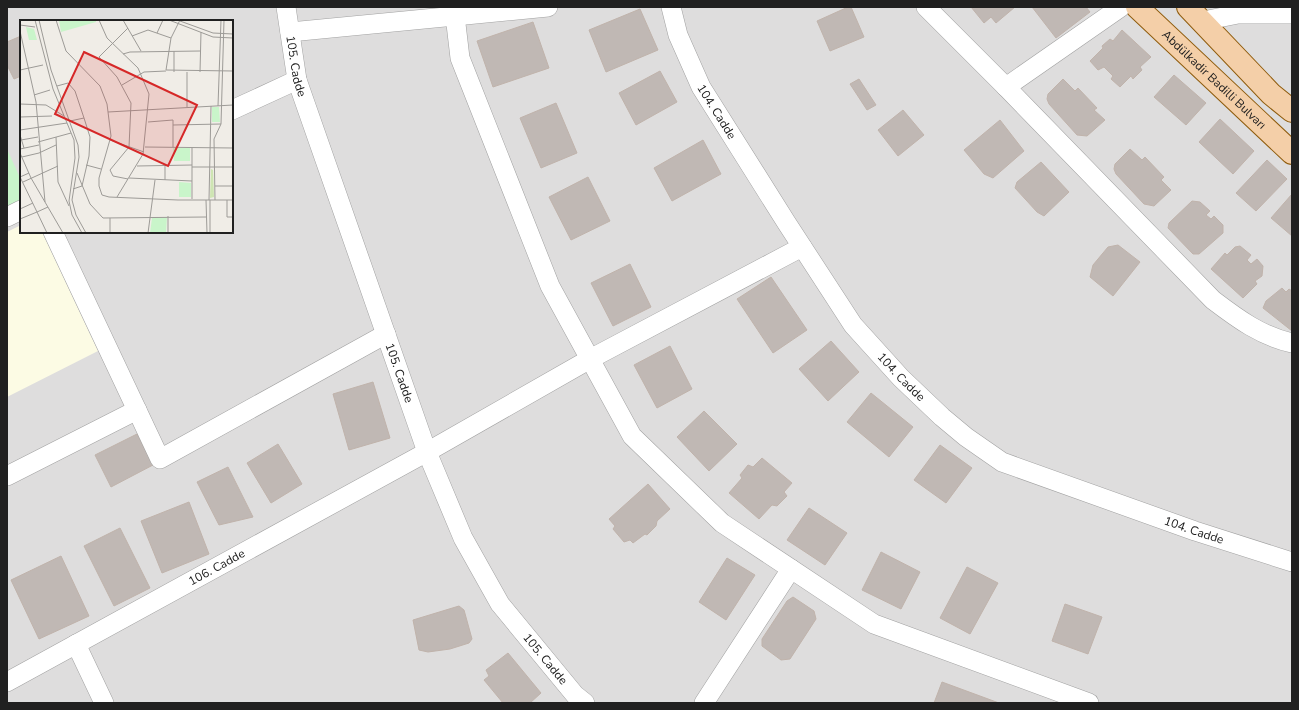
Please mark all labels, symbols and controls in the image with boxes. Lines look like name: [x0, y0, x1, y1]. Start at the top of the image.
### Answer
inset map: [20, 20, 233, 233]
street label: Abdülkadir Badilli Bulvarı: [1159, 27, 1270, 133]
street label: 105. Cadde: [282, 34, 310, 99]
street label: 104. Cadde: [693, 81, 740, 142]
street label: 105. Cadde: [382, 341, 417, 405]
street label: 104. Cadde: [874, 349, 929, 405]
street label: 104. Cadde: [1162, 513, 1226, 548]
street label: 106. Cadde: [186, 545, 248, 589]
street label: 105. Cadde: [519, 630, 571, 688]

